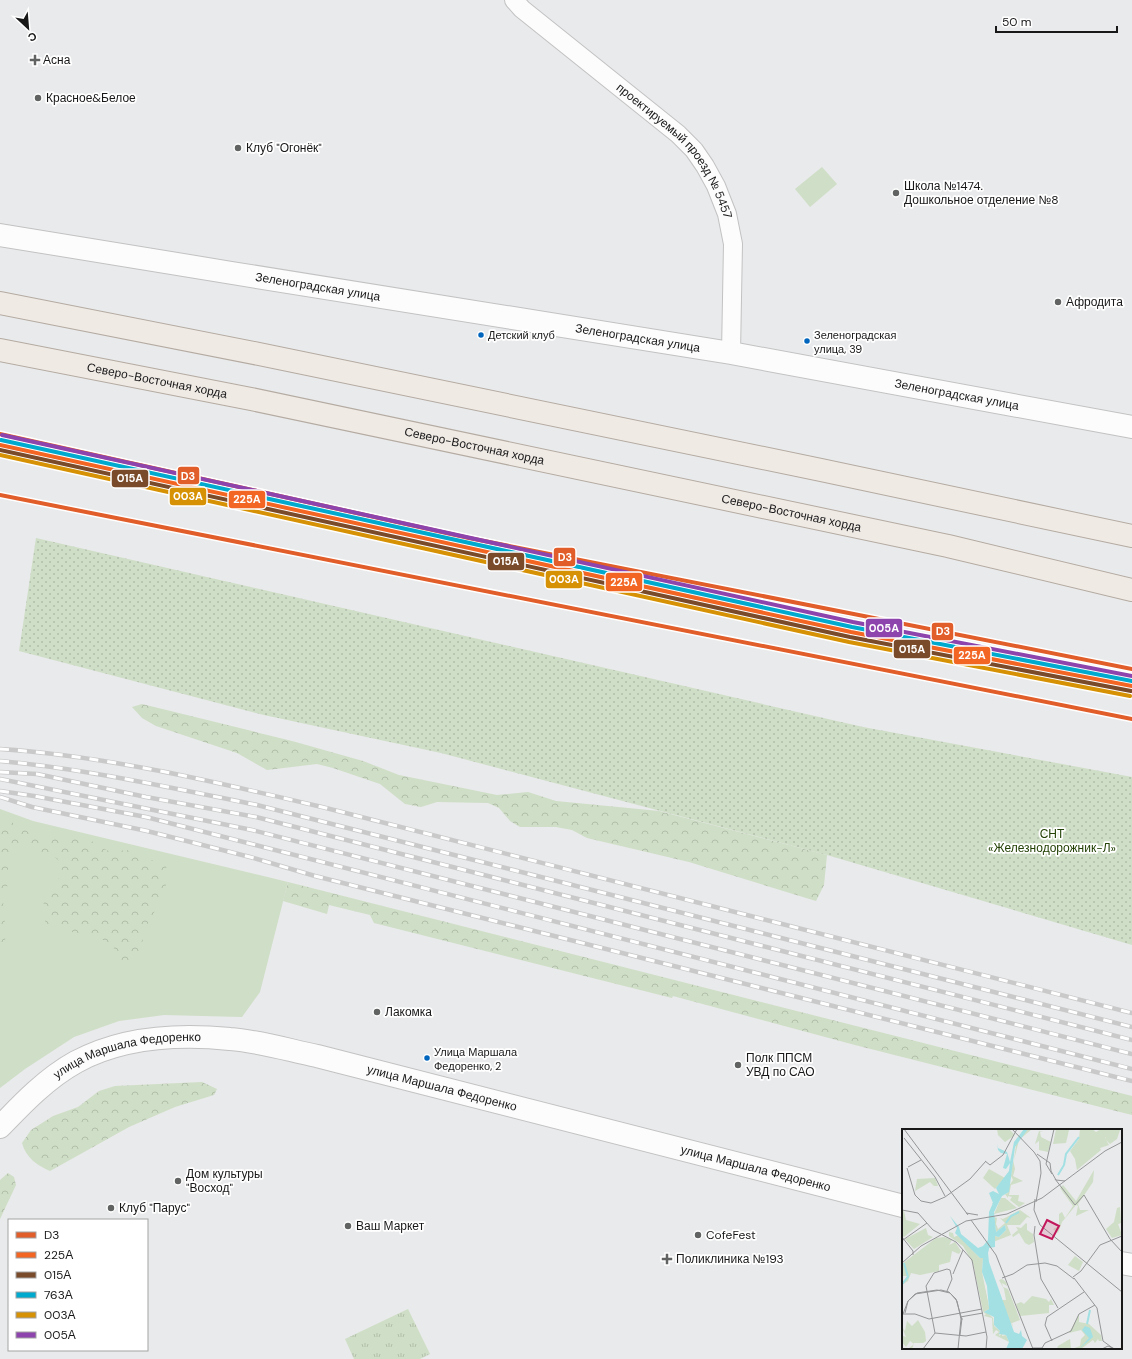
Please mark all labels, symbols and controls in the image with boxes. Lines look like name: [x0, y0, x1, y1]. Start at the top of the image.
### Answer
north arrow: [8, 8, 48, 48]
scale bar: [996, 8, 1117, 34]
text: 50 m: [1002, 14, 1031, 30]
text: С: [26, 29, 39, 45]
place label: Асна: [43, 52, 71, 68]
marker: Асна: [30, 55, 40, 65]
street label: проектируемый проезд № 5457: [613, 80, 736, 220]
place label: Красное&Белое: [46, 90, 136, 106]
marker: Красное&Белое: [33, 93, 43, 103]
place label: Клуб "Огонёк": [246, 140, 322, 156]
marker: Клуб "Огонёк": [233, 143, 243, 153]
place label: Школа №1474. Дошкольное отделение №8: [904, 178, 1059, 208]
marker: Школа №1474. Дошкольное отделение №8: [891, 188, 901, 198]
street label: Зеленоградская улица: [254, 269, 382, 305]
place label: Афродита: [1066, 294, 1123, 310]
marker: Афродита: [1053, 297, 1063, 307]
street label: Зеленоградская улица: [574, 320, 702, 356]
place label: Детский клуб: [488, 328, 555, 342]
place label: Зеленоградская улица, 39: [814, 328, 896, 356]
marker: Детский клуб: [476, 330, 486, 340]
marker: Зеленоградская улица, 39: [802, 336, 812, 346]
street label: Северо-Восточная хорда: [86, 359, 229, 402]
street label: Зеленоградская улица: [893, 375, 1021, 414]
street label: Северо-Восточная хорда: [403, 424, 546, 469]
line badge: D3: [177, 466, 200, 485]
line badge: 015А: [111, 469, 149, 488]
text: D3: [181, 469, 195, 483]
text: 015А: [117, 471, 143, 485]
line badge: 003А: [169, 487, 207, 506]
text: 003А: [173, 489, 203, 503]
line badge: 225А: [228, 490, 266, 509]
street label: Северо-Восточная хорда: [720, 490, 863, 536]
text: 225А: [233, 492, 261, 506]
line badge: D3: [553, 547, 576, 567]
text: D3: [558, 550, 572, 564]
line badge: 015А: [487, 552, 525, 571]
text: 015А: [493, 554, 519, 568]
line badge: 003А: [545, 570, 583, 589]
text: 003А: [549, 572, 579, 586]
line badge: 225А: [605, 572, 643, 592]
text: 225А: [610, 575, 638, 589]
line badge: 005А: [865, 618, 903, 638]
text: 005А: [869, 621, 899, 635]
line badge: D3: [931, 622, 954, 641]
text: D3: [936, 624, 950, 638]
line badge: 015А: [893, 639, 931, 659]
text: 015А: [899, 642, 925, 656]
line badge: 225А: [953, 646, 991, 665]
text: 225А: [958, 648, 986, 662]
park label: СНТ «Железнодорожник-Л»: [988, 826, 1116, 856]
place label: Лакомка: [385, 1004, 432, 1020]
marker: Лакомка: [372, 1007, 382, 1017]
street label: улица Маршала Федоренко: [50, 1029, 201, 1082]
place label: Улица Маршала Федоренко, 2: [434, 1045, 518, 1073]
place label: Полк ППСМ УВД по САО: [746, 1050, 815, 1080]
marker: Улица Маршала Федоренко, 2: [422, 1053, 432, 1063]
marker: Полк ППСМ УВД по САО: [733, 1060, 743, 1070]
street label: улица Маршала Федоренко: [365, 1061, 519, 1115]
inset map: [902, 1129, 1122, 1349]
street label: улица Маршала Федоренко: [679, 1141, 833, 1195]
place label: Дом культуры "Восход": [186, 1166, 263, 1196]
marker: Дом культуры "Восход": [173, 1176, 183, 1186]
place label: Клуб "Парус": [119, 1200, 190, 1216]
marker: Клуб "Парус": [106, 1203, 116, 1213]
place label: Ваш Маркет: [356, 1218, 425, 1234]
legend: [8, 1219, 148, 1351]
marker: Ваш Маркет: [343, 1221, 353, 1231]
text: D3: [44, 1227, 59, 1243]
place label: CofeFest: [706, 1227, 756, 1243]
marker: CofeFest: [693, 1230, 703, 1240]
text: 225А: [44, 1247, 73, 1263]
place label: Поликлиника №193: [676, 1251, 784, 1267]
marker: Поликлиника №193: [661, 1253, 673, 1265]
text: 015А: [44, 1267, 71, 1283]
text: 763А: [44, 1287, 73, 1303]
text: 003А: [44, 1307, 76, 1323]
text: 005А: [44, 1327, 76, 1343]

